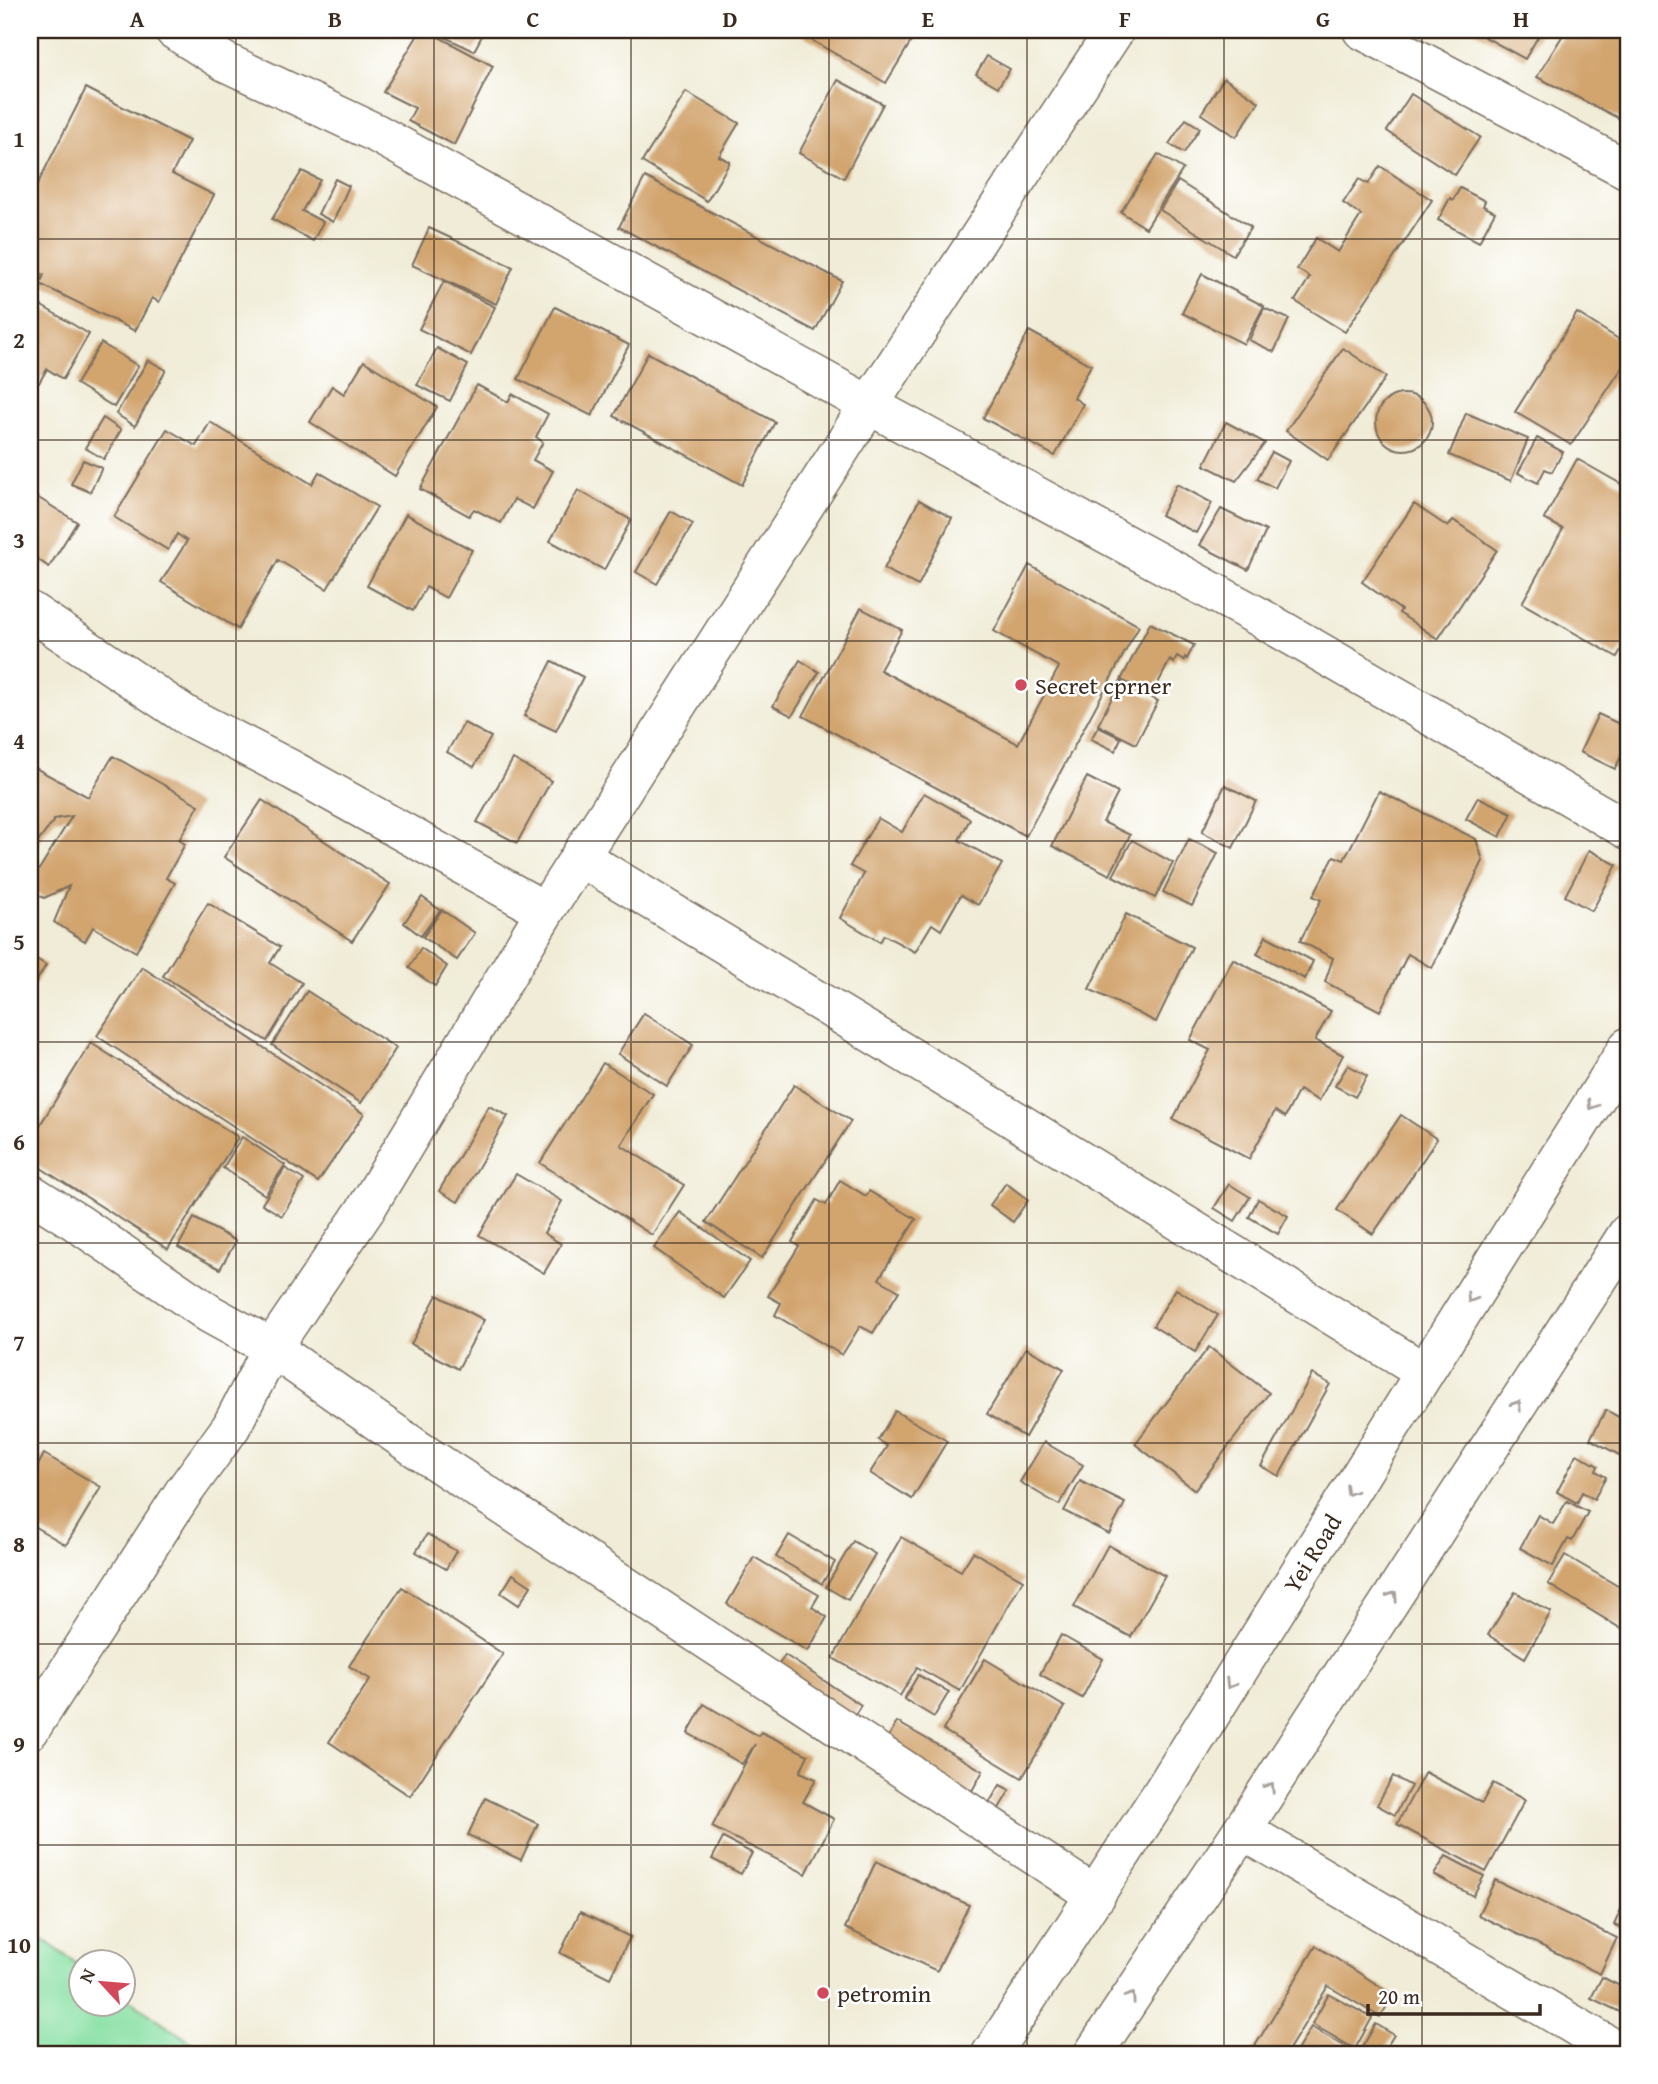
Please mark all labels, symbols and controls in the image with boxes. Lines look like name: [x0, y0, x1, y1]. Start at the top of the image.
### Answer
text: A: [130, 2, 145, 35]
text: B: [328, 2, 342, 35]
text: C: [526, 2, 540, 35]
text: D: [723, 2, 738, 35]
text: E: [922, 2, 934, 35]
text: F: [1119, 2, 1131, 35]
text: G: [1316, 2, 1330, 35]
text: H: [1513, 2, 1529, 35]
text: 1: [13, 122, 25, 155]
text: 2: [13, 323, 25, 356]
text: 3: [13, 523, 25, 556]
place label: Secret cprner: [1035, 668, 1171, 703]
marker: Secret cprner: [1013, 677, 1029, 693]
text: 4: [13, 724, 25, 757]
text: 5: [13, 925, 25, 958]
one-way arrow: [1587, 1097, 1600, 1110]
text: 6: [13, 1125, 25, 1158]
one-way arrow: [1466, 1290, 1479, 1303]
text: 7: [13, 1326, 25, 1359]
one-way arrow: [1509, 1400, 1521, 1413]
one-way arrow: [1346, 1483, 1359, 1496]
street label: Yei Road: [1274, 1507, 1350, 1599]
text: 8: [13, 1527, 25, 1560]
one-way arrow: [1385, 1591, 1398, 1604]
one-way arrow: [1226, 1676, 1239, 1689]
text: 9: [13, 1727, 25, 1760]
one-way arrow: [1261, 1782, 1274, 1795]
text: 10: [7, 1928, 31, 1961]
north arrow: [66, 1948, 136, 2018]
text: N: [71, 1963, 102, 1987]
scale bar: [1368, 1972, 1539, 2016]
place label: petromin: [837, 1976, 932, 2011]
text: 20 m: [1378, 1981, 1420, 2012]
marker: petromin: [815, 1985, 831, 2001]
one-way arrow: [1123, 1992, 1136, 2005]

